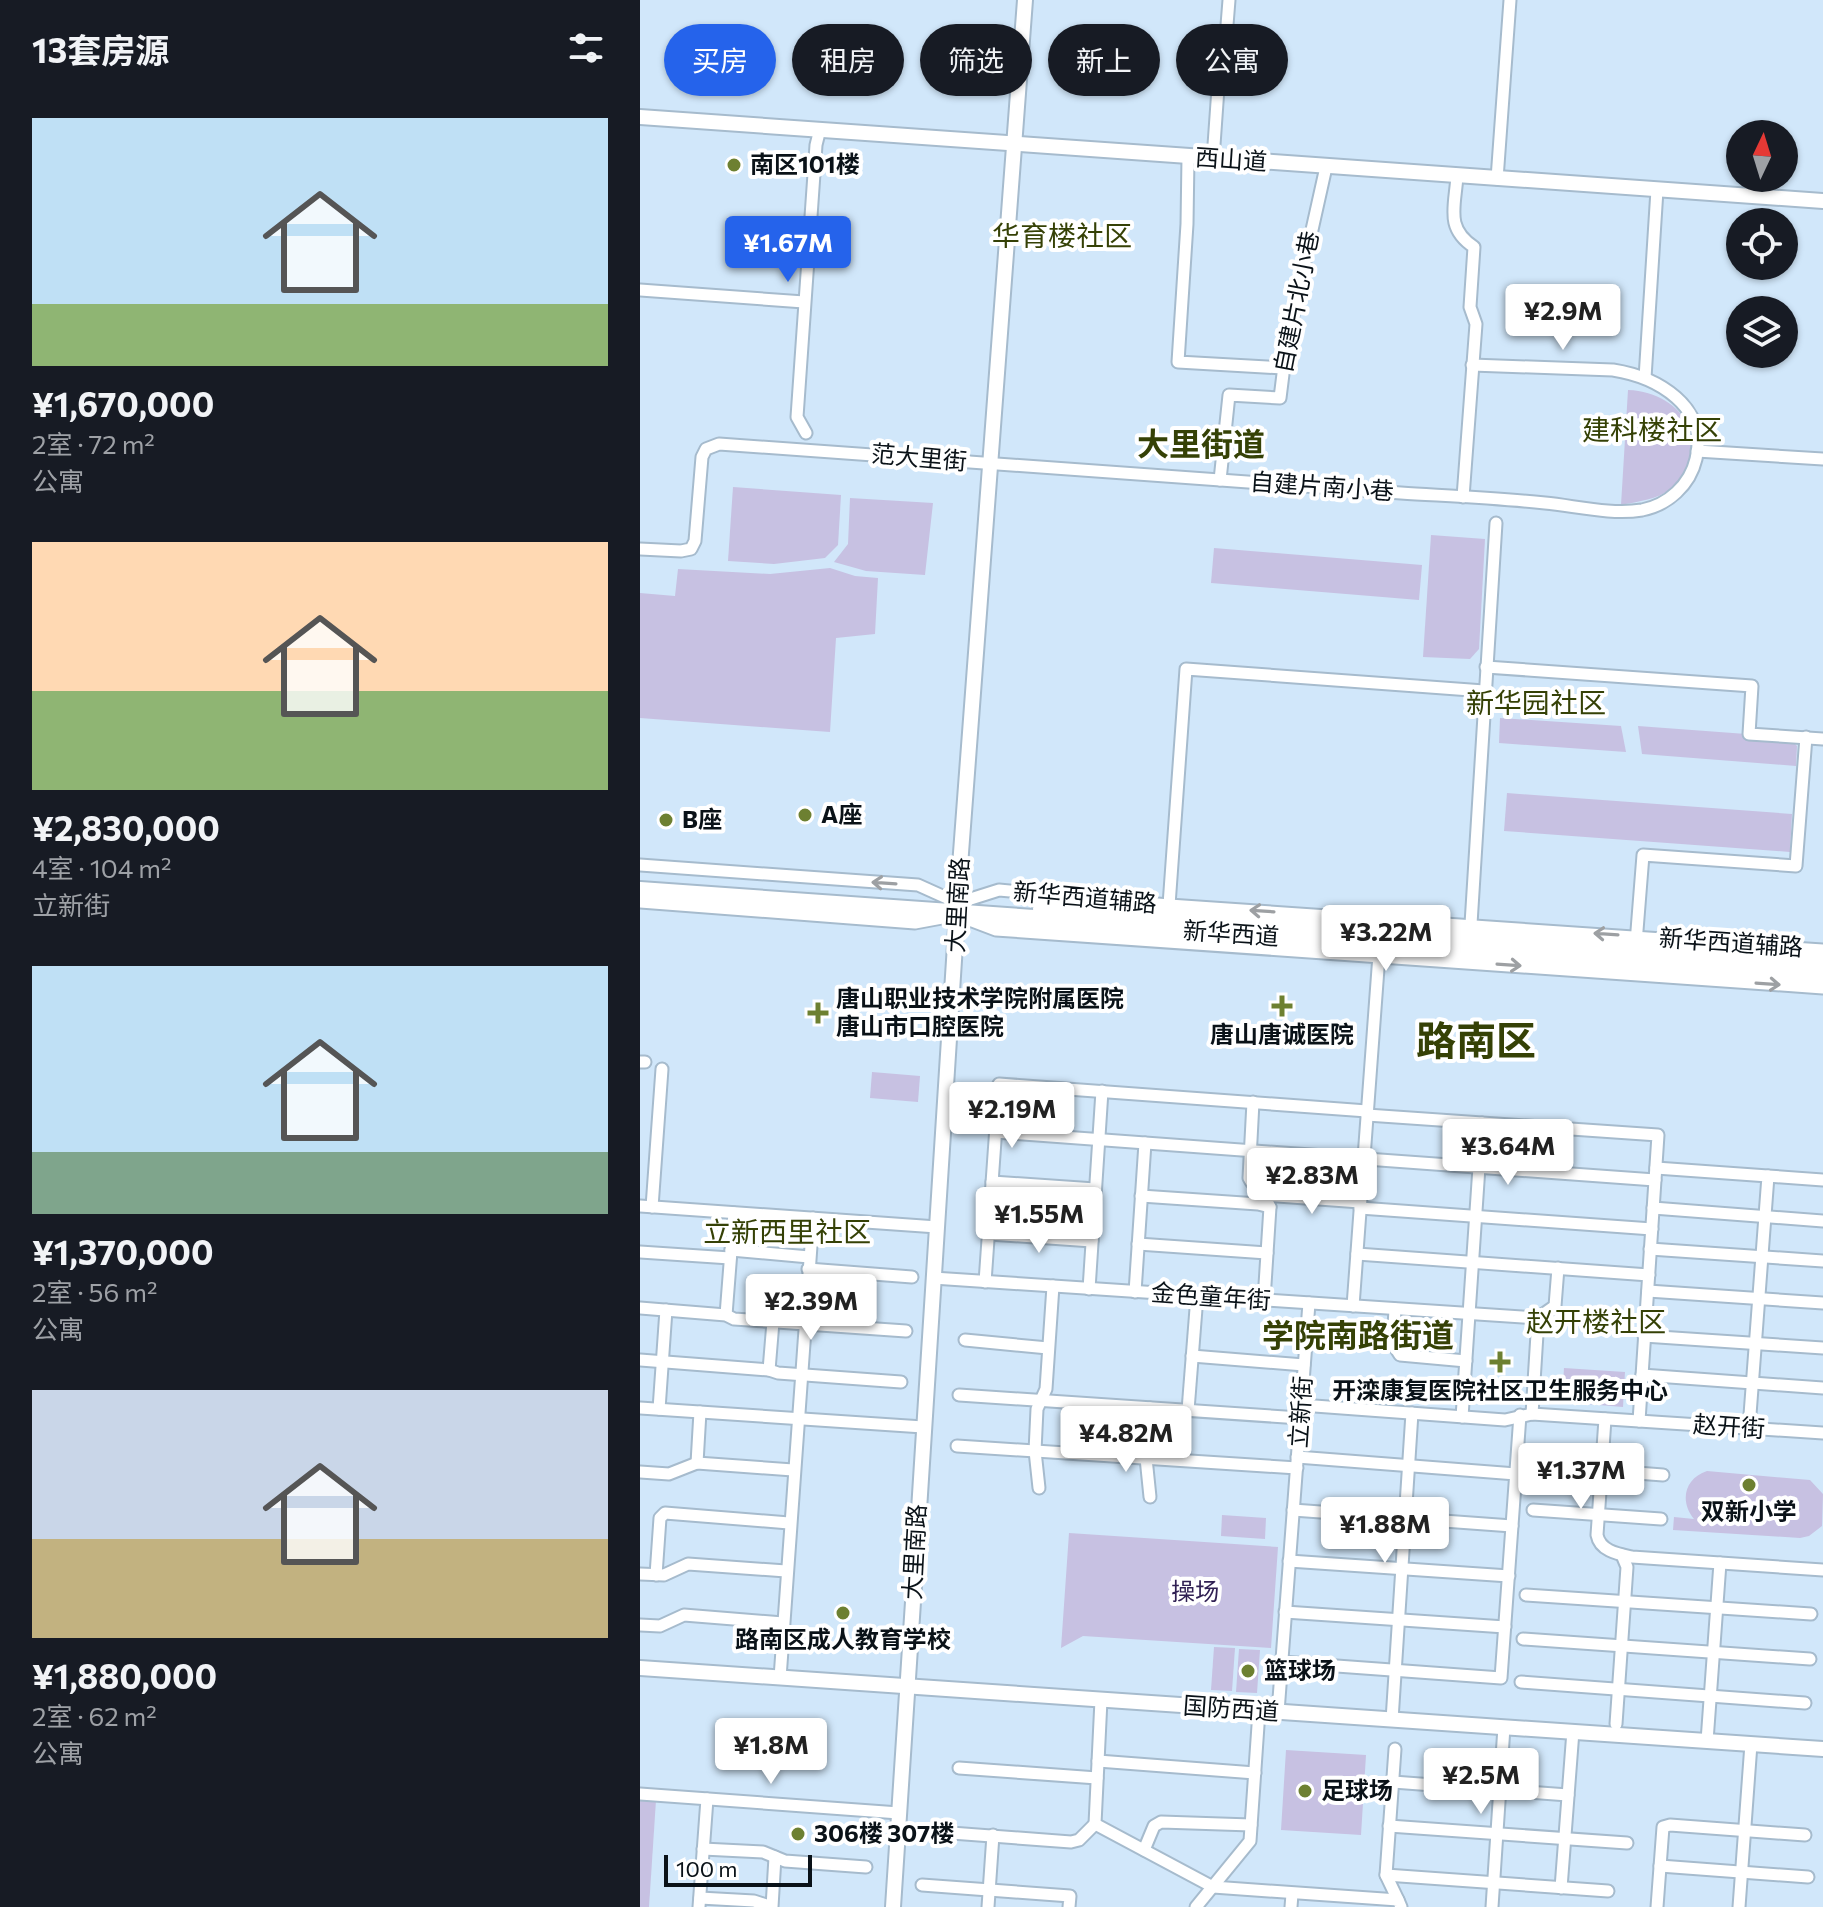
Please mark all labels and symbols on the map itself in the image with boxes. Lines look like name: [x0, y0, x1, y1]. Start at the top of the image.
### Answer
north arrow: [1726, 120, 1798, 192]
street label: 西山道: [1194, 142, 1268, 175]
place label: 南区101楼: [750, 149, 860, 178]
marker: 南区101楼: [725, 156, 743, 174]
pin: ¥1.67M: [723, 216, 853, 284]
district label: 华育楼社区: [992, 218, 1132, 252]
street label: 自建片北小巷: [1268, 228, 1323, 375]
pin: ¥2.9M: [1507, 284, 1619, 352]
district label: 建科楼社区: [1582, 412, 1722, 446]
district label: 大里街道: [1137, 423, 1265, 463]
street label: 范大里街: [870, 438, 968, 475]
street label: 自建片南小巷: [1249, 466, 1395, 505]
district label: 新华园社区: [1466, 685, 1606, 719]
place label: A座: [821, 799, 862, 828]
place label: B座: [682, 804, 722, 833]
marker: A座: [796, 806, 814, 824]
marker: B座: [657, 811, 675, 829]
street label: 大里南路: [940, 856, 973, 954]
one-way arrow: [871, 875, 898, 890]
street label: 新华西道辅路: [1012, 876, 1158, 917]
one-way arrow: [1249, 903, 1276, 918]
pin: ¥3.22M: [1321, 905, 1451, 973]
street label: 新华西道: [1182, 915, 1280, 950]
street label: 新华西道辅路: [1658, 922, 1804, 961]
one-way arrow: [1593, 926, 1620, 941]
one-way arrow: [1495, 958, 1522, 973]
one-way arrow: [1754, 977, 1781, 992]
place label: 唐山职业技术学院附属医院 唐山市口腔医院: [836, 983, 1124, 1040]
marker: 唐山唐诚医院: [1271, 995, 1293, 1017]
marker: 唐山职业技术学院附属医院 唐山市口腔医院: [807, 1002, 829, 1024]
district label: 路南区: [1416, 1014, 1536, 1063]
place label: 唐山唐诚医院: [1210, 1019, 1354, 1048]
pin: ¥2.19M: [947, 1082, 1077, 1150]
pin: ¥3.64M: [1443, 1119, 1573, 1187]
pin: ¥2.83M: [1247, 1148, 1377, 1216]
pin: ¥1.55M: [974, 1187, 1104, 1255]
district label: 立新西里社区: [703, 1214, 871, 1248]
pin: ¥2.39M: [746, 1274, 876, 1342]
street label: 金色童年街: [1150, 1277, 1272, 1314]
district label: 赵开楼社区: [1526, 1304, 1666, 1338]
district label: 学院南路街道: [1262, 1314, 1454, 1354]
marker: 开滦康复医院社区卫生服务中心: [1489, 1351, 1511, 1373]
street label: 立新街: [1283, 1375, 1316, 1449]
place label: 开滦康复医院社区卫生服务中心: [1332, 1375, 1668, 1404]
pin: ¥4.82M: [1061, 1406, 1191, 1474]
street label: 赵开街: [1692, 1409, 1766, 1442]
pin: ¥1.37M: [1516, 1443, 1646, 1511]
marker: 双新小学: [1740, 1476, 1758, 1494]
place label: 双新小学: [1701, 1496, 1797, 1525]
pin: ¥1.88M: [1320, 1497, 1450, 1565]
street label: 大里南路: [897, 1503, 930, 1601]
park label: 操场: [1171, 1576, 1219, 1605]
marker: 路南区成人教育学校: [834, 1604, 852, 1622]
place label: 路南区成人教育学校: [735, 1624, 951, 1653]
place label: 篮球场: [1264, 1655, 1336, 1684]
marker: 篮球场: [1239, 1662, 1257, 1680]
street label: 国防西道: [1182, 1690, 1280, 1725]
pin: ¥1.8M: [715, 1718, 827, 1786]
pin: ¥2.5M: [1425, 1748, 1537, 1816]
place label: 足球场: [1321, 1775, 1393, 1804]
marker: 足球场: [1296, 1782, 1314, 1800]
place label: 306楼 307楼: [814, 1818, 954, 1847]
marker: 306楼 307楼: [789, 1825, 807, 1843]
scale bar: [664, 1851, 812, 1887]

